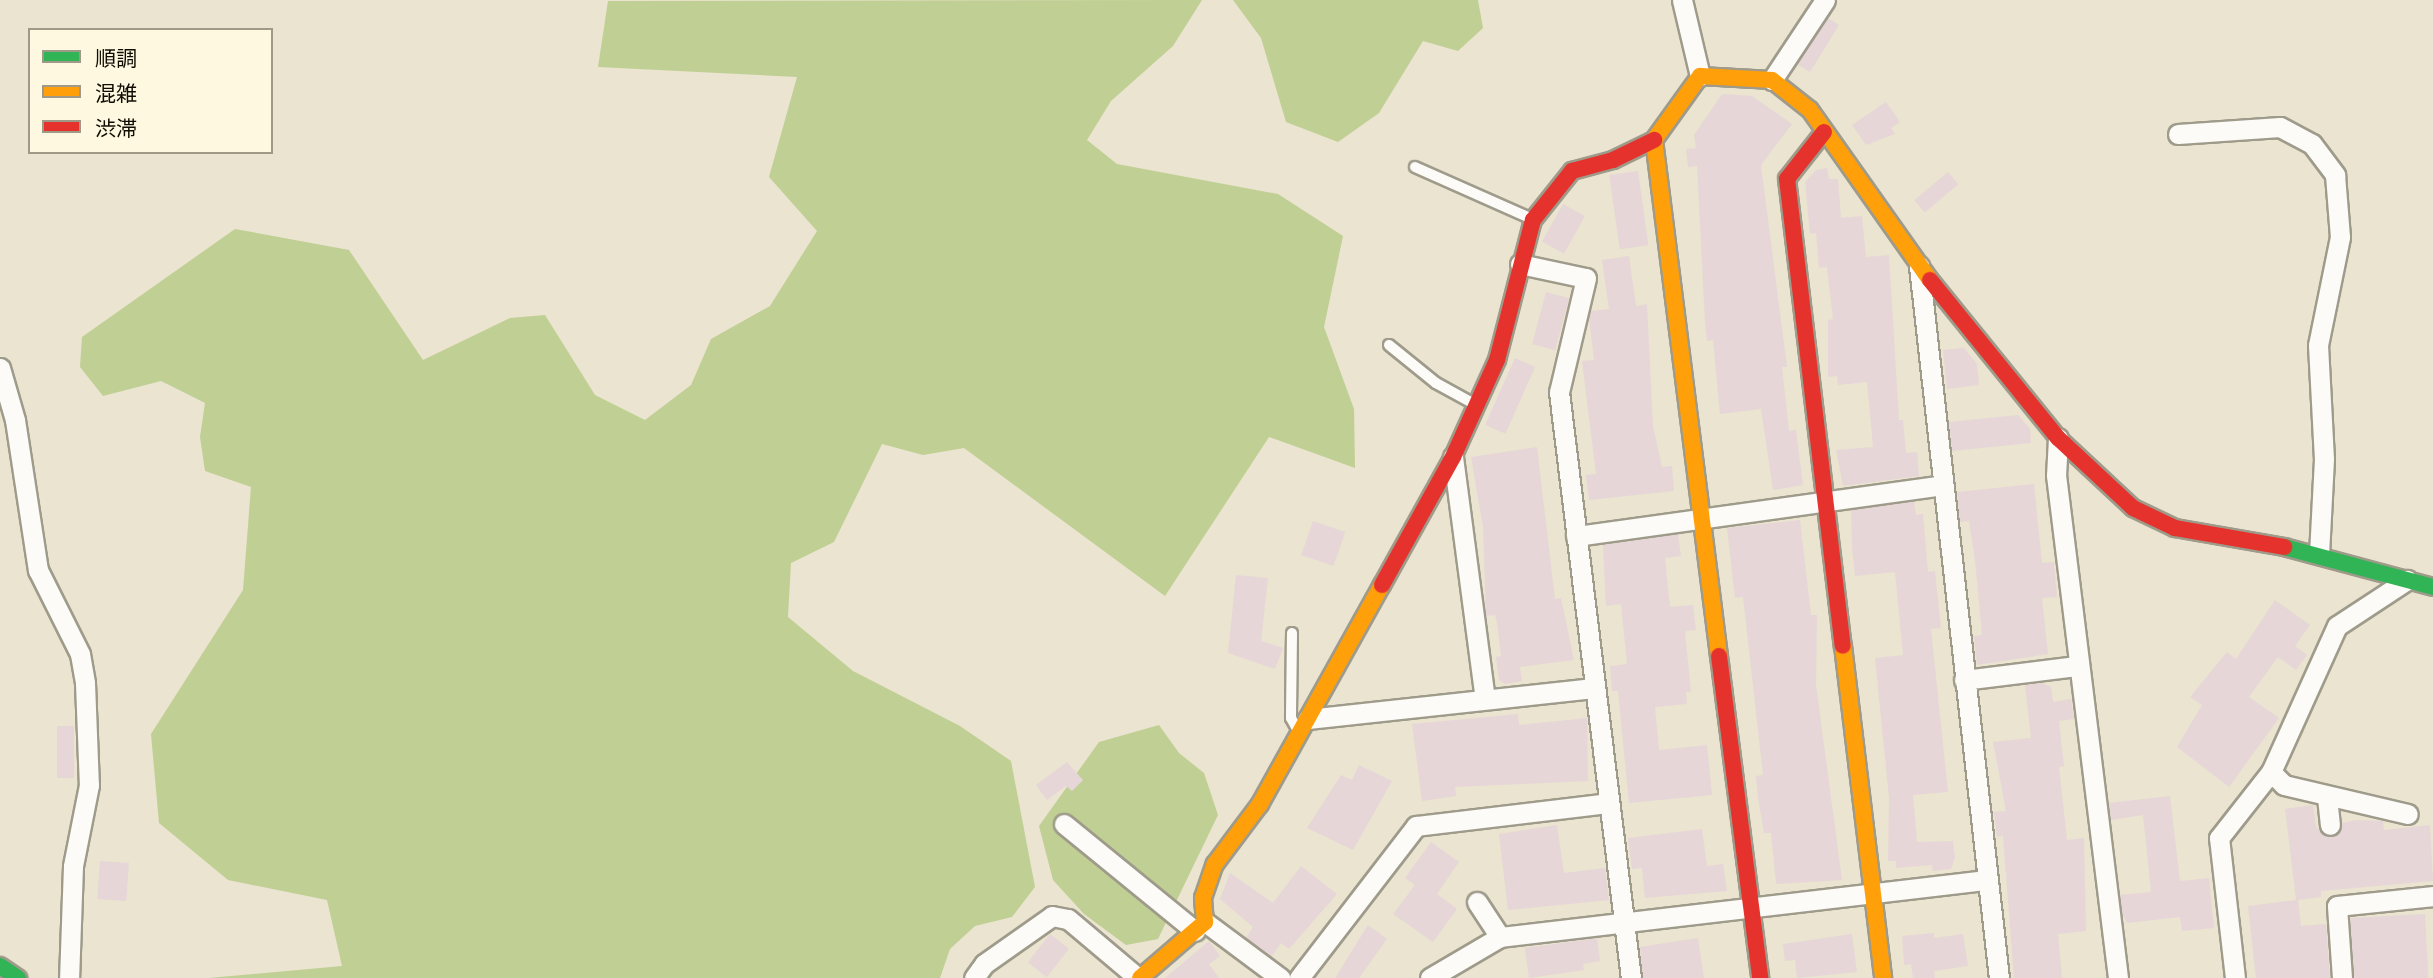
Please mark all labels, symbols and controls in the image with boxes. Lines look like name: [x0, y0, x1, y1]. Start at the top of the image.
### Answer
legend: [28, 28, 273, 154]
text: 順調: [95, 44, 137, 72]
text: 混雑: [95, 79, 137, 107]
text: 渋滞: [95, 114, 137, 142]

